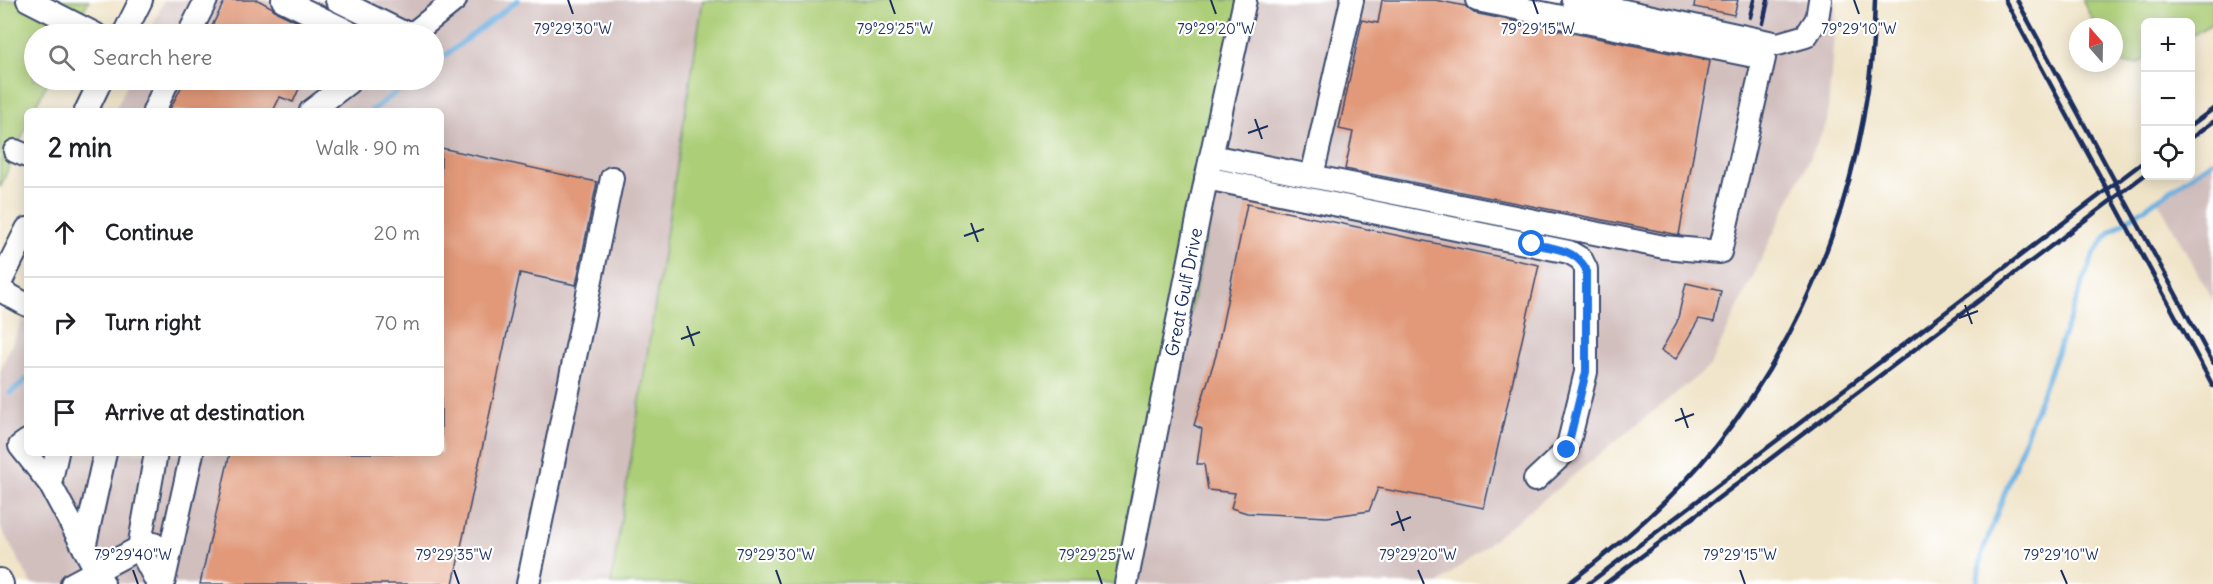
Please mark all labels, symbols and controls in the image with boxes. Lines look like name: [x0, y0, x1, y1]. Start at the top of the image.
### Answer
north arrow: [2069, 18, 2123, 72]
map controls: [2141, 18, 2195, 180]
button: +: [2141, 18, 2195, 72]
text: 79°29'30"W: [534, 19, 612, 38]
text: 79°29'25"W: [857, 19, 934, 38]
text: 79°29'20"W: [1177, 19, 1255, 38]
text: 79°29'15"W: [1501, 19, 1575, 38]
text: 79°29'10"W: [1821, 19, 1897, 38]
search box: [24, 24, 444, 90]
icon: search: [45, 41, 78, 74]
text: Search here: [93, 43, 212, 71]
button: −: [2141, 72, 2195, 126]
button: locate: [2141, 126, 2195, 180]
text: 2 min: [48, 131, 112, 164]
text: Walk · 90 m: [315, 135, 420, 160]
icon: ahead: [48, 216, 81, 249]
text: Continue: [105, 218, 194, 246]
text: 20 m: [374, 220, 420, 245]
street label: Great Gulf Drive: [1160, 226, 1207, 358]
route start: [1518, 230, 1544, 256]
icon: right: [48, 306, 81, 339]
text: Turn right: [105, 308, 201, 336]
text: 70 m: [375, 310, 420, 335]
icon: arrive: [48, 396, 81, 429]
text: Arrive at destination: [105, 398, 305, 426]
route end: [1553, 436, 1579, 462]
text: 79°29'40"W: [94, 545, 172, 564]
text: 79°29'35"W: [416, 545, 493, 564]
text: 79°29'30"W: [737, 545, 815, 564]
text: 79°29'25"W: [1059, 545, 1136, 564]
text: 79°29'20"W: [1379, 545, 1457, 564]
text: 79°29'15"W: [1703, 545, 1777, 564]
text: 79°29'10"W: [2023, 545, 2099, 564]

